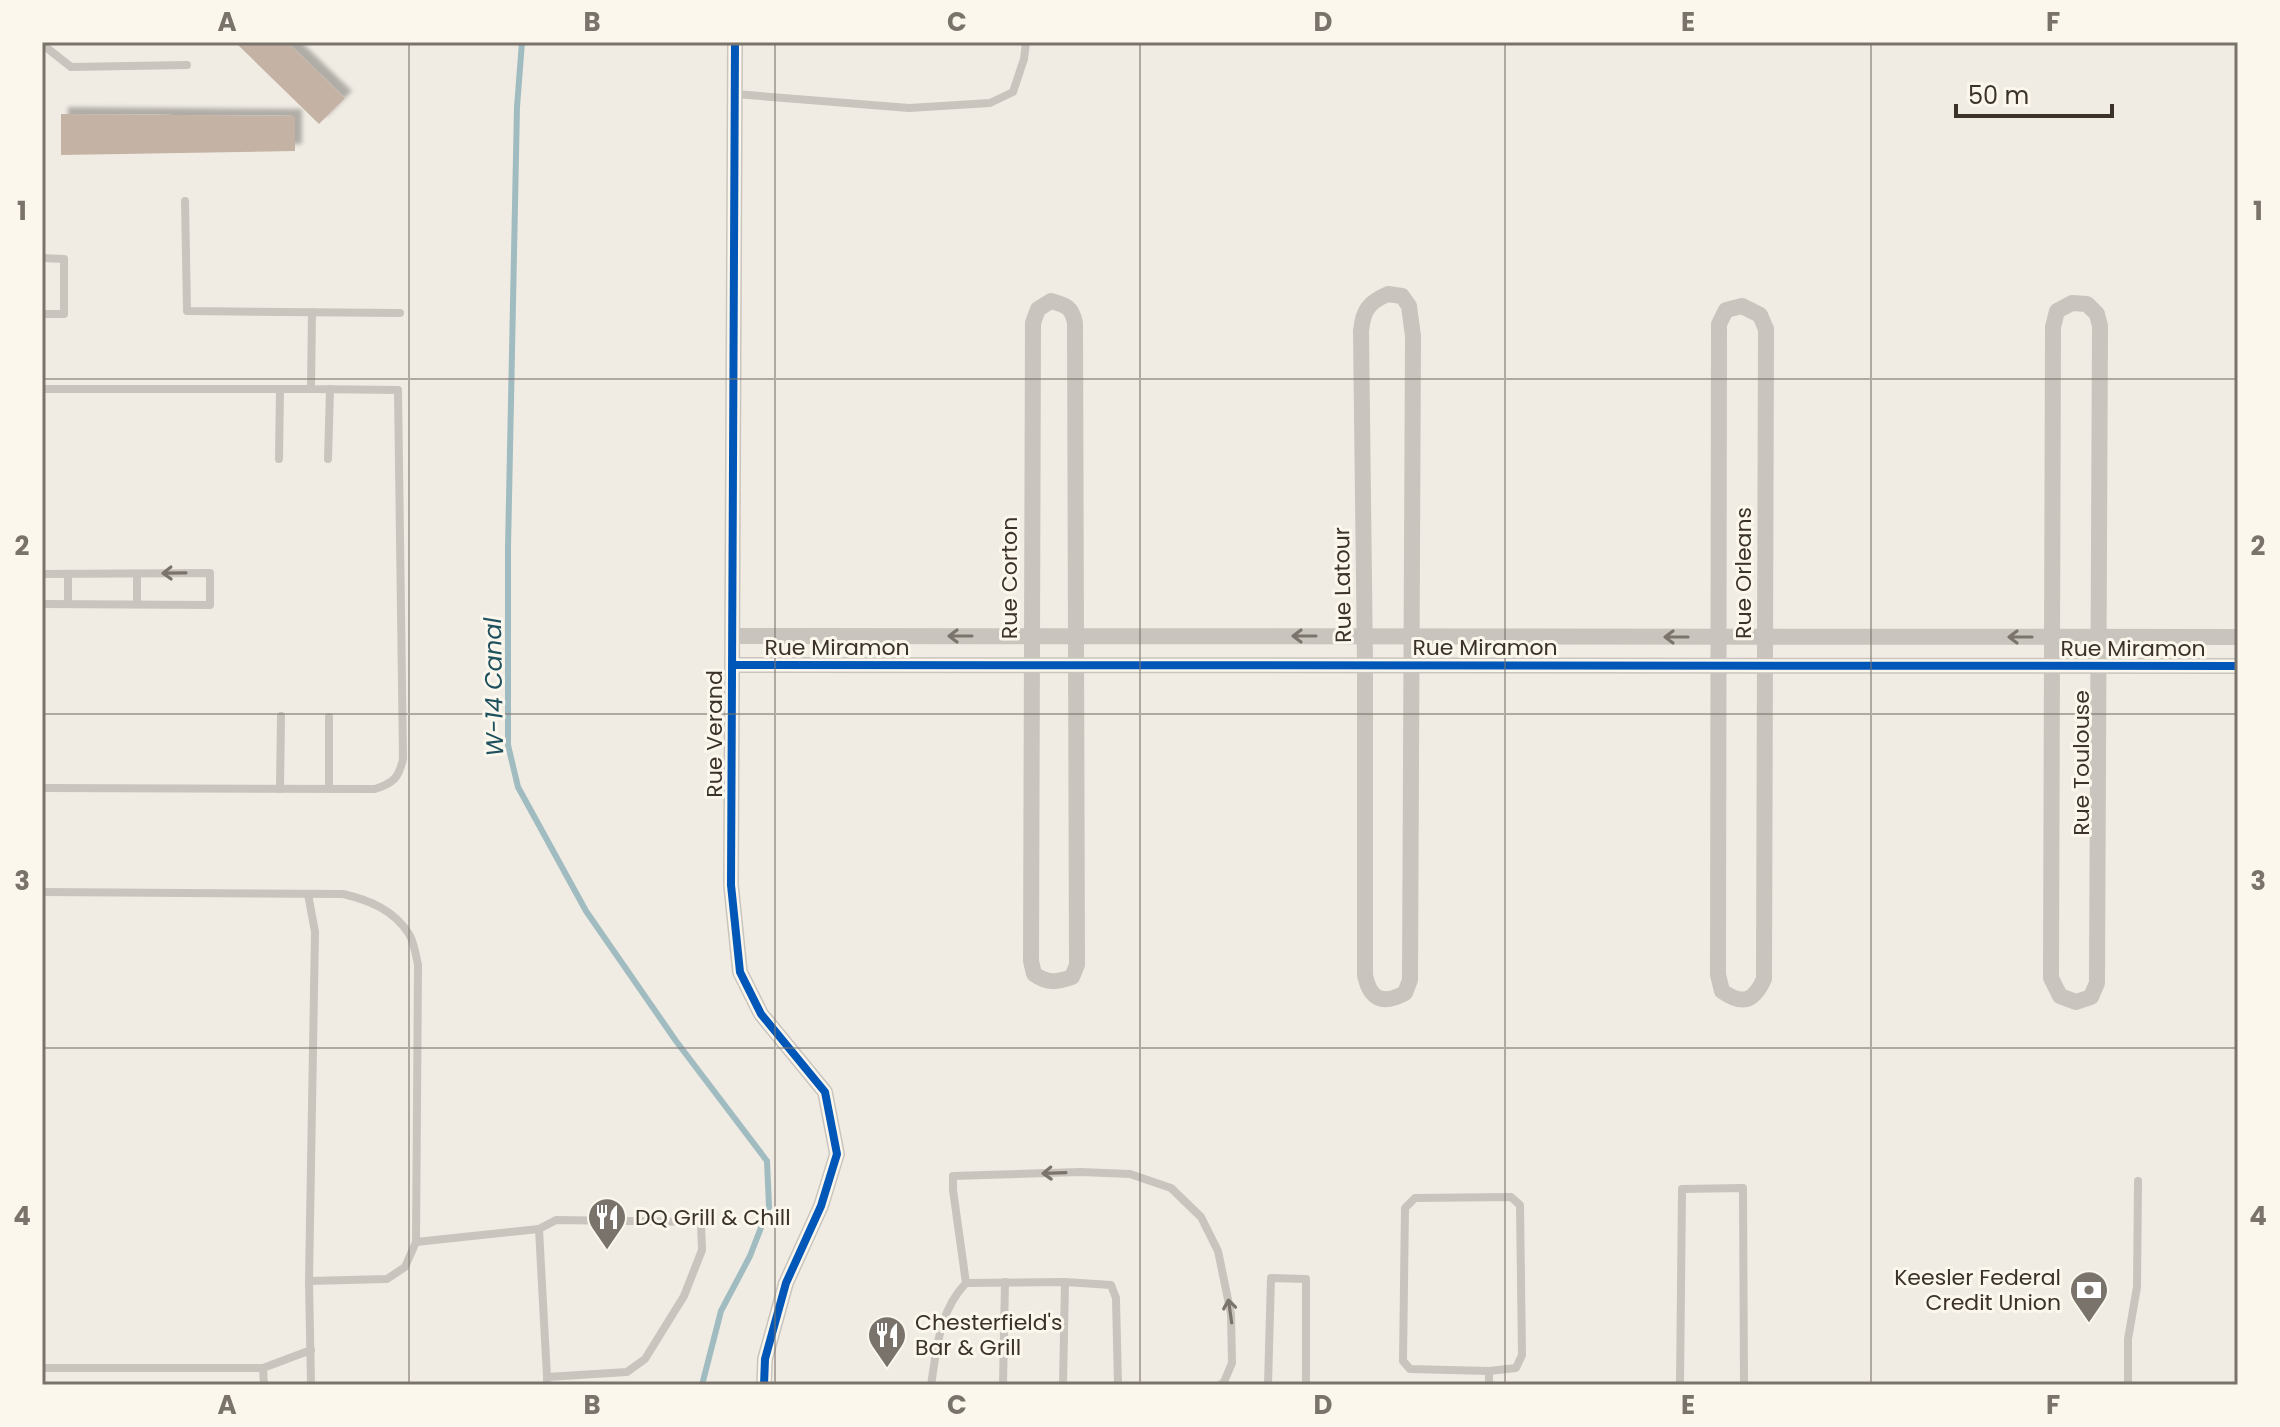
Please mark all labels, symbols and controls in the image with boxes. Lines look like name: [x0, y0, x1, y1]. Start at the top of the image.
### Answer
text: A: [217, 4, 237, 40]
text: B: [583, 4, 601, 40]
text: C: [947, 4, 967, 40]
text: D: [1314, 4, 1333, 40]
text: E: [1681, 4, 1695, 40]
text: F: [2046, 4, 2060, 40]
scale bar: [1956, 68, 2112, 118]
text: 50 m: [1968, 79, 2029, 112]
text: 1: [17, 193, 27, 229]
text: 1: [2253, 193, 2263, 229]
street label: Rue Orleans: [1728, 507, 1759, 639]
street label: Rue Corton: [994, 517, 1025, 639]
street label: Rue Latour: [1326, 527, 1359, 643]
text: 2: [15, 528, 30, 564]
text: 2: [2251, 528, 2266, 564]
one-way arrow: [161, 566, 188, 581]
water label: W-14 Canal: [476, 617, 511, 757]
one-way arrow: [947, 628, 974, 644]
one-way arrow: [1291, 628, 1318, 644]
one-way arrow: [1663, 629, 1690, 645]
one-way arrow: [2007, 629, 2034, 645]
street label: Rue Miramon: [764, 632, 910, 663]
street label: Rue Miramon: [1412, 632, 1558, 663]
street label: Rue Miramon: [2060, 633, 2206, 664]
street label: Rue Verand: [699, 670, 730, 798]
street label: Rue Toulouse: [2066, 690, 2097, 836]
text: 3: [14, 863, 30, 899]
text: 3: [2250, 863, 2266, 899]
one-way arrow: [1041, 1165, 1068, 1181]
restaurant icon: DQ Grill & Chill: [586, 1196, 628, 1251]
text: 4: [13, 1198, 31, 1234]
text: 4: [2249, 1198, 2267, 1234]
place label: DQ Grill & Chill: [635, 1202, 791, 1233]
place label: Keesler Federal Credit Union: [1894, 1262, 2061, 1318]
bank icon: Keesler Federal Credit Union: [2068, 1269, 2110, 1324]
one-way arrow: [1222, 1299, 1237, 1324]
place label: Chesterfield's Bar & Grill: [915, 1307, 1063, 1363]
restaurant icon: Chesterfield's Bar & Grill: [866, 1314, 908, 1369]
text: A: [217, 1387, 237, 1423]
text: B: [583, 1387, 601, 1423]
text: C: [947, 1387, 967, 1423]
text: D: [1314, 1387, 1333, 1423]
text: E: [1681, 1387, 1695, 1423]
text: F: [2046, 1387, 2060, 1423]

